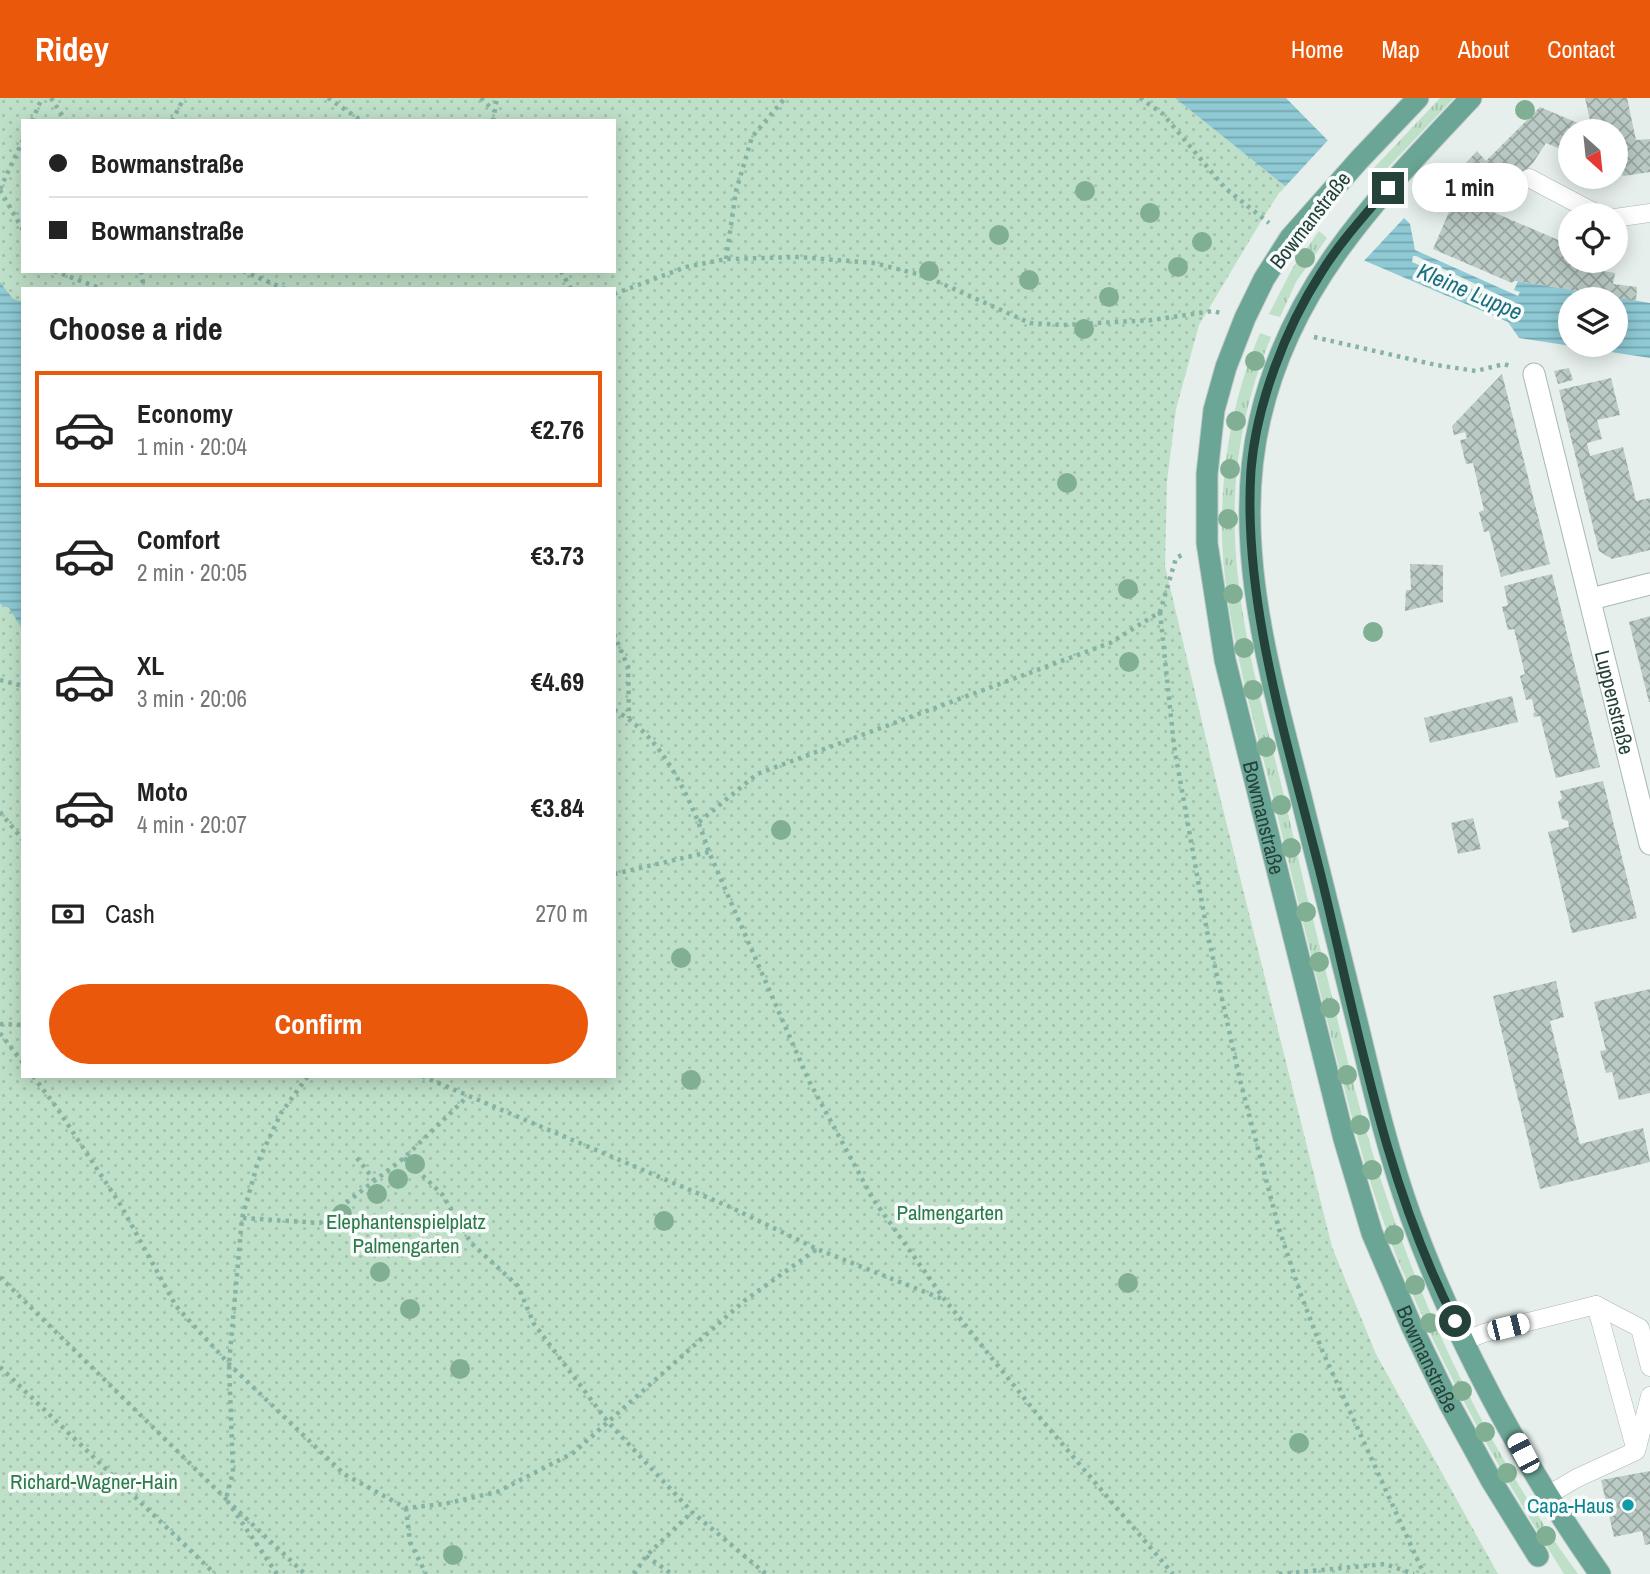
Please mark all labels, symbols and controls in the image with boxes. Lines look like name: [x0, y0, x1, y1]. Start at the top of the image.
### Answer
text: Ridey: [35, 27, 109, 71]
text: Home: [1291, 33, 1343, 65]
text: Map: [1381, 33, 1420, 65]
text: About: [1458, 33, 1509, 65]
text: Contact: [1547, 33, 1615, 65]
north arrow: [1558, 119, 1628, 189]
map controls: [1558, 119, 1628, 357]
text: Bowmanstraße: [91, 146, 244, 181]
callout: 1 min: [1412, 164, 1528, 212]
street label: Bowmanstraße: [1263, 165, 1357, 275]
route end: [1372, 172, 1404, 204]
text: 1 min: [1445, 172, 1495, 203]
button: locate: [1558, 203, 1628, 273]
text: Bowmanstraße: [91, 213, 244, 248]
water label: Kleine Luppe: [1413, 255, 1527, 327]
button: layers: [1558, 287, 1628, 357]
text: Choose a ride: [49, 307, 223, 350]
text: Economy: [137, 396, 233, 431]
icon: car: [53, 398, 116, 461]
text: €2.76: [531, 412, 584, 447]
text: 1 min · 20:04: [137, 431, 247, 462]
text: Comfort: [137, 522, 220, 557]
icon: car: [53, 524, 116, 587]
text: €3.73: [531, 538, 584, 573]
text: 2 min · 20:05: [137, 557, 247, 588]
street label: Luppenstraße: [1588, 647, 1642, 757]
text: XL: [137, 648, 164, 683]
icon: car: [53, 650, 116, 713]
text: €4.69: [531, 664, 584, 699]
text: 3 min · 20:06: [137, 683, 247, 714]
street label: Bowmanstraße: [1236, 758, 1292, 877]
text: Moto: [137, 774, 188, 809]
icon: car: [53, 776, 116, 839]
text: €3.84: [531, 790, 584, 825]
text: 4 min · 20:07: [137, 809, 247, 840]
icon: cash: [49, 895, 87, 933]
text: Cash: [105, 896, 155, 931]
text: 270 m: [536, 898, 588, 929]
button: Confirm: [49, 984, 588, 1064]
park label: Palmengarten: [896, 1198, 1004, 1227]
park label: Elephantenspielplatz Palmengarten: [326, 1207, 486, 1260]
street label: Bowmanstraße: [1390, 1301, 1466, 1418]
route start: [1439, 1305, 1471, 1337]
car: [1486, 1312, 1531, 1342]
car: [1504, 1430, 1543, 1476]
park label: Richard-Wagner-Hain: [10, 1467, 178, 1496]
place label: Capa-Haus: [1527, 1491, 1614, 1520]
marker: Capa-Haus: [1620, 1497, 1636, 1513]

